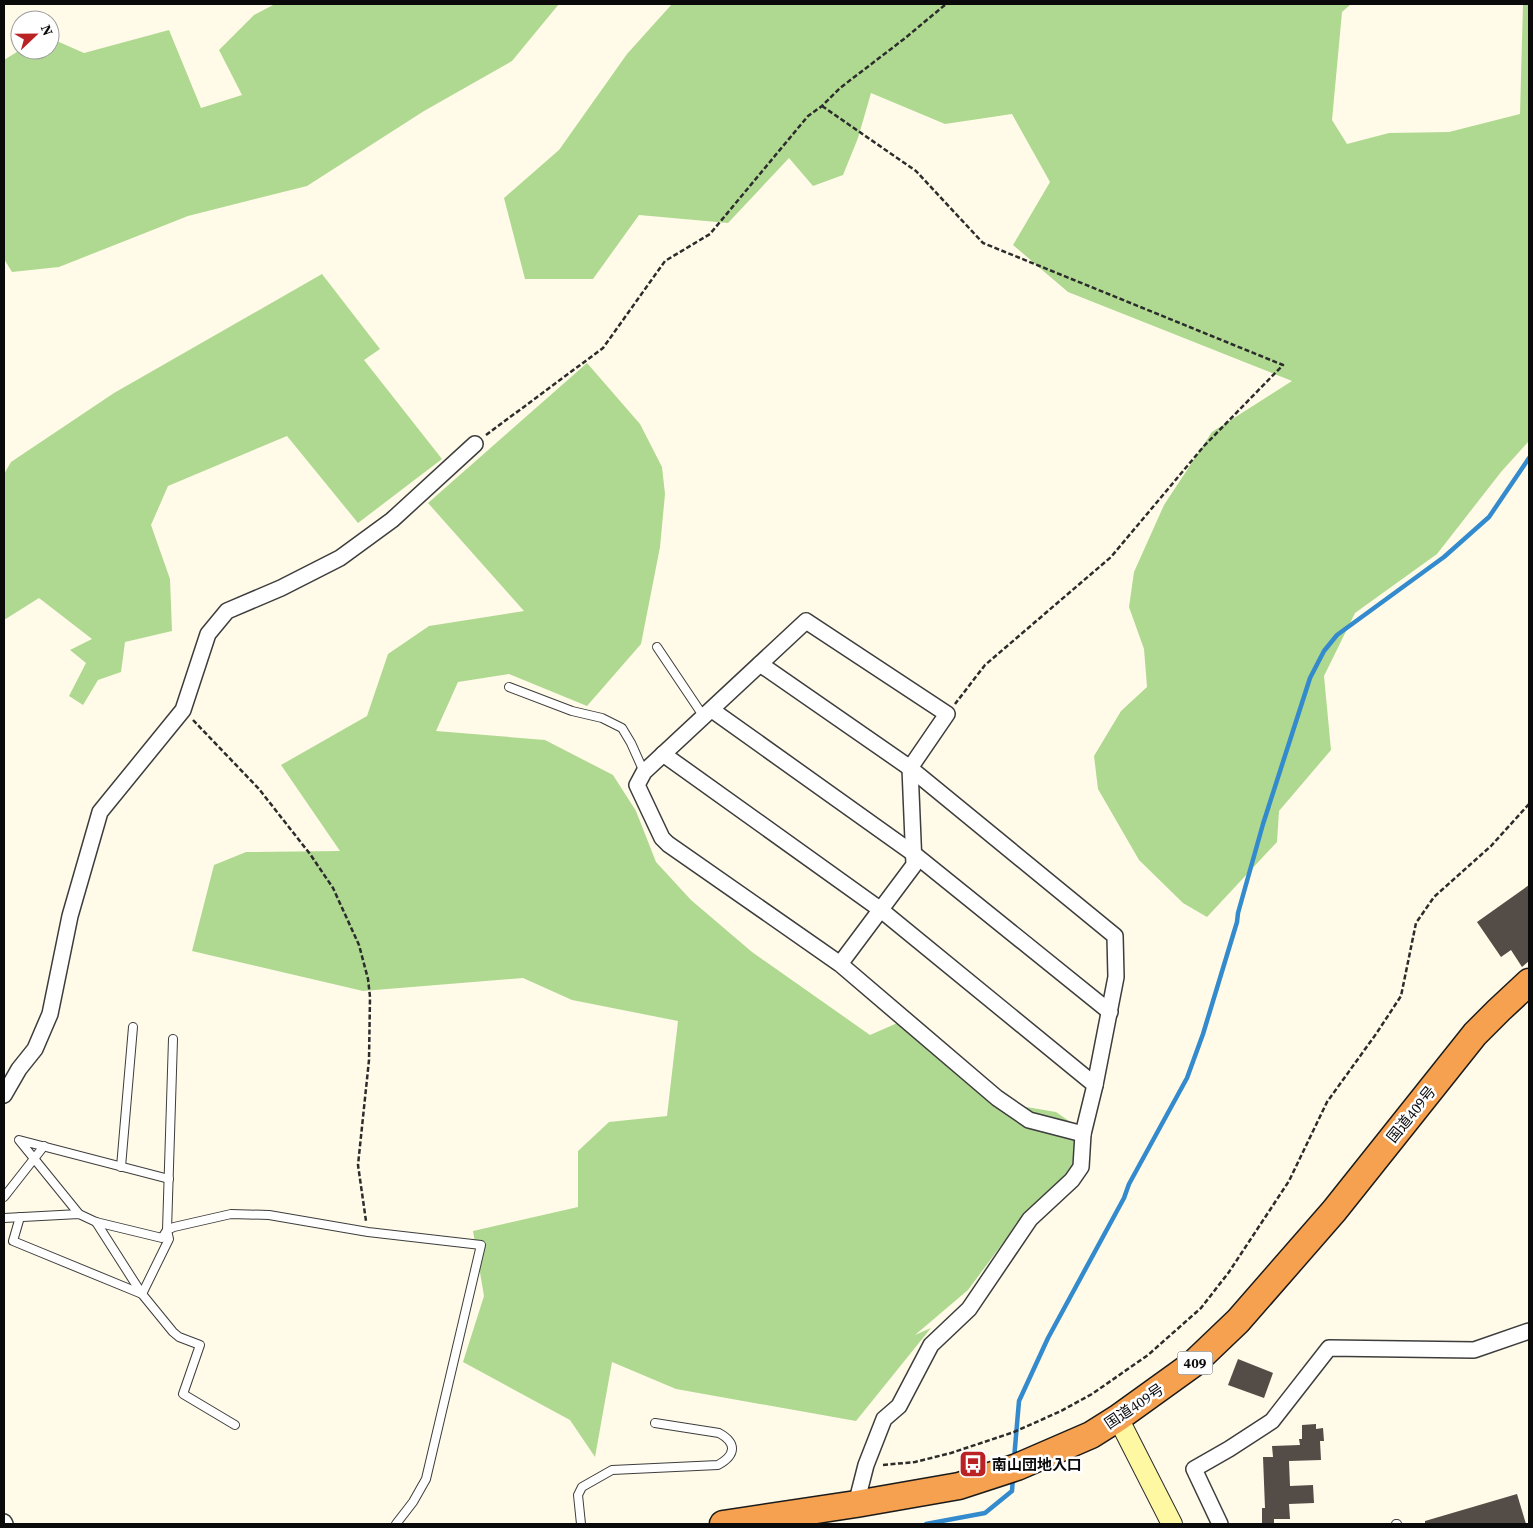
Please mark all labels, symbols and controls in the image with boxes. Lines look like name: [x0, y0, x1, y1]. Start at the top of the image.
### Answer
north arrow: [10, 10, 60, 60]
text: N: [36, 22, 58, 39]
street label: 国道409号: [1382, 1081, 1440, 1147]
road number: 409: [1178, 1352, 1212, 1375]
street label: 国道409号: [1100, 1378, 1168, 1434]
bus stop icon: 南山団地入口: [958, 1449, 988, 1479]
place label: 南山団地入口: [992, 1454, 1082, 1475]

